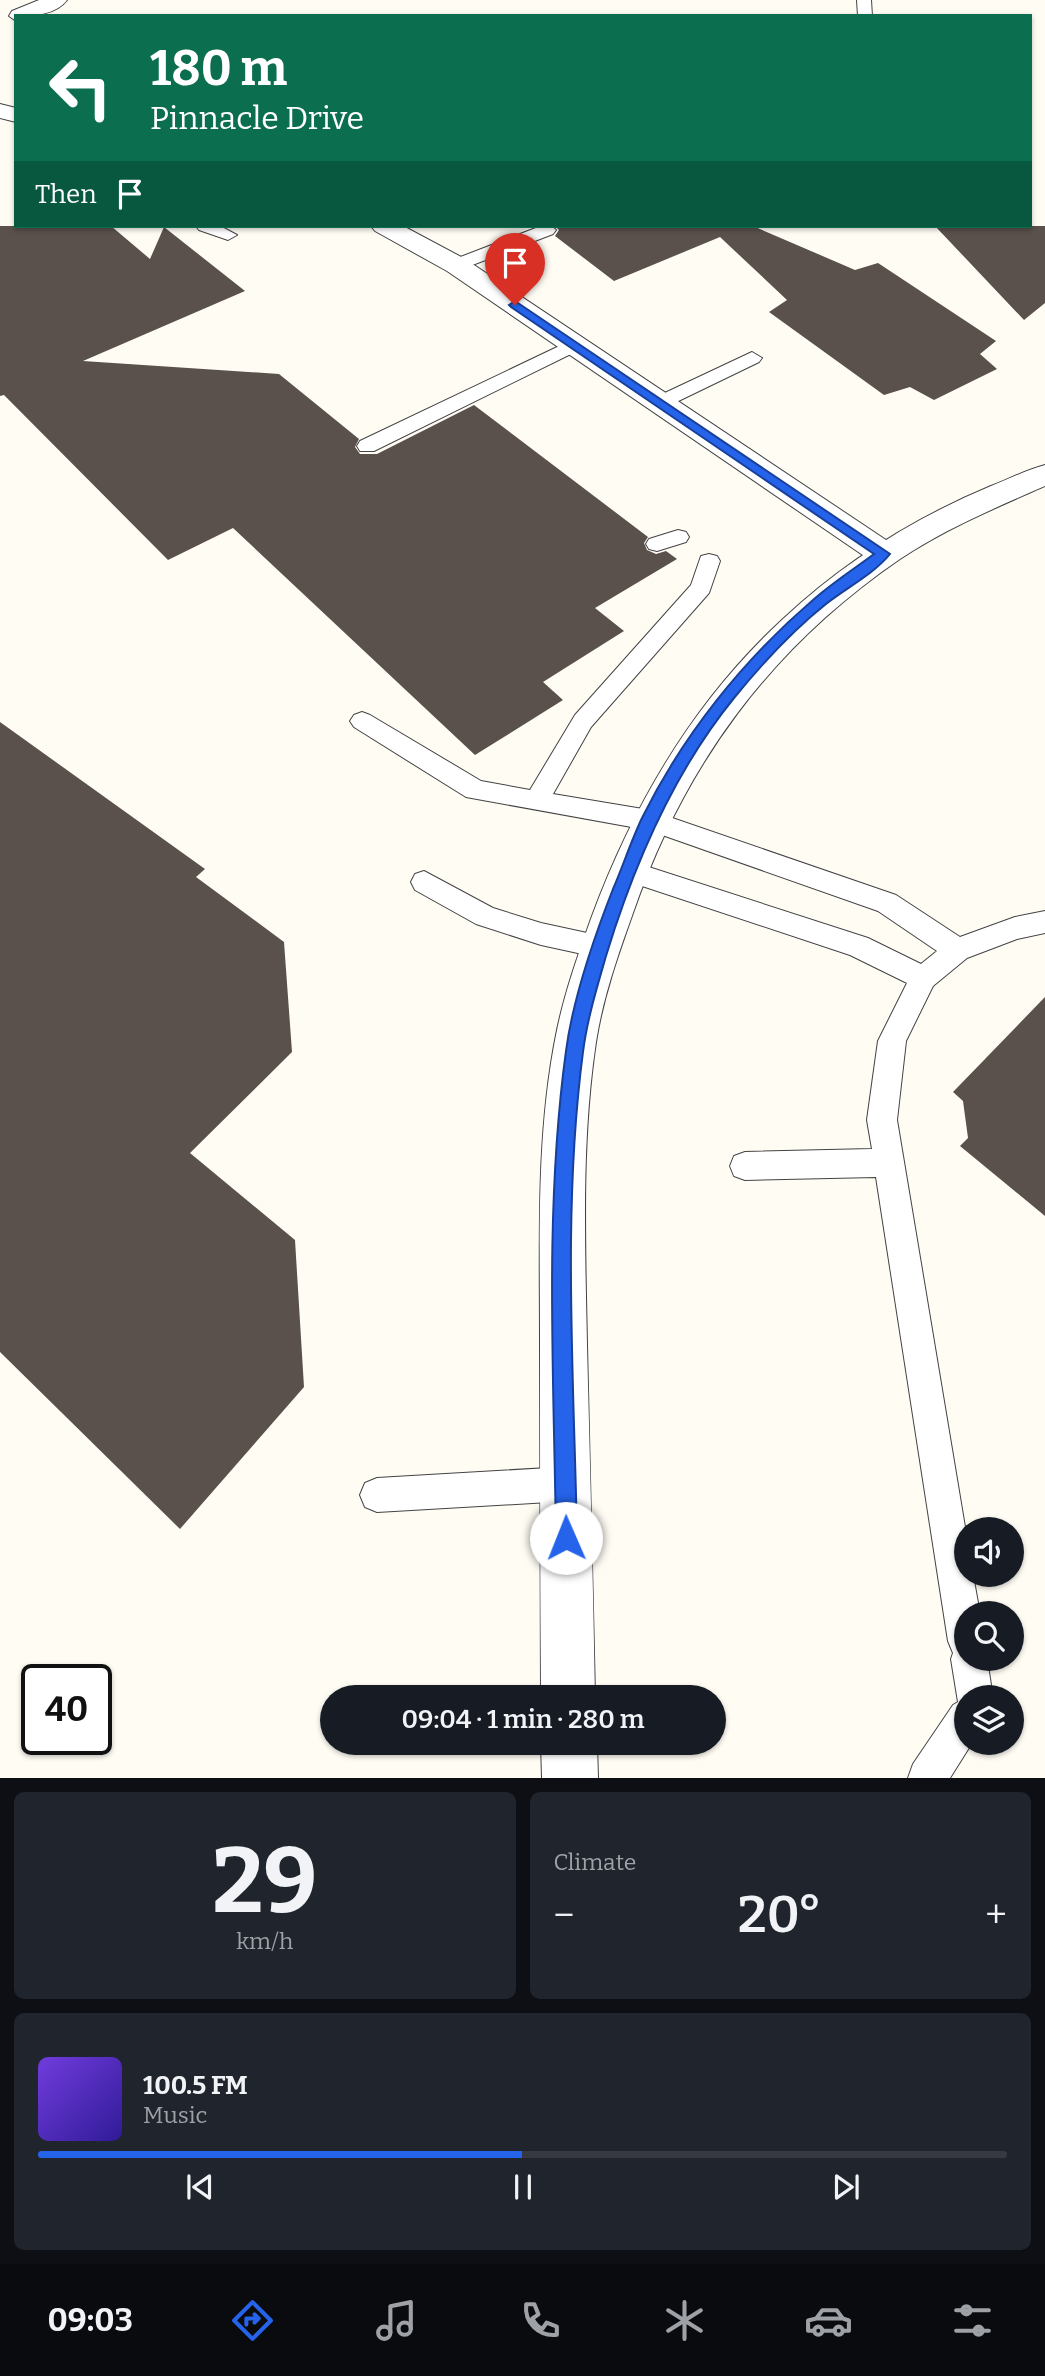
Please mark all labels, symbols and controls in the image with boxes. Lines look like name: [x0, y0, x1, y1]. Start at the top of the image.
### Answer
text: 180 m: [150, 39, 287, 98]
icon: left: [35, 42, 126, 133]
text: Pinnacle Drive: [150, 99, 364, 137]
icon: arrive: [111, 175, 149, 213]
text: Then: [35, 179, 97, 210]
pin: [485, 233, 545, 305]
icon: arrive: [496, 244, 534, 282]
position arrow: [529, 1501, 603, 1575]
map controls: [954, 1517, 1024, 1755]
button: sound: [954, 1517, 1024, 1587]
button: search: [954, 1601, 1024, 1671]
speed limit sign: 40: [21, 1664, 112, 1755]
button: layers: [954, 1685, 1024, 1755]
text: 09:04 · 1 min · 280 m: [402, 1704, 644, 1735]
text: 29: [212, 1827, 317, 1936]
text: Climate: [554, 1848, 636, 1876]
text: 20°: [738, 1883, 822, 1946]
text: −: [554, 1892, 574, 1938]
text: +: [985, 1892, 1007, 1938]
text: km/h: [236, 1927, 293, 1955]
text: 100.5 FM: [143, 2070, 248, 2101]
text: Music: [143, 2101, 207, 2129]
icon: previous: [181, 2168, 219, 2206]
icon: pause: [504, 2168, 542, 2206]
icon: next: [827, 2168, 865, 2206]
icon: directions: [228, 2296, 277, 2345]
icon: music: [372, 2296, 421, 2345]
icon: phone: [516, 2296, 565, 2345]
icon: climate: [660, 2296, 709, 2345]
icon: car: [804, 2296, 853, 2345]
icon: filters: [948, 2296, 997, 2345]
text: 09:03: [48, 2301, 133, 2339]

